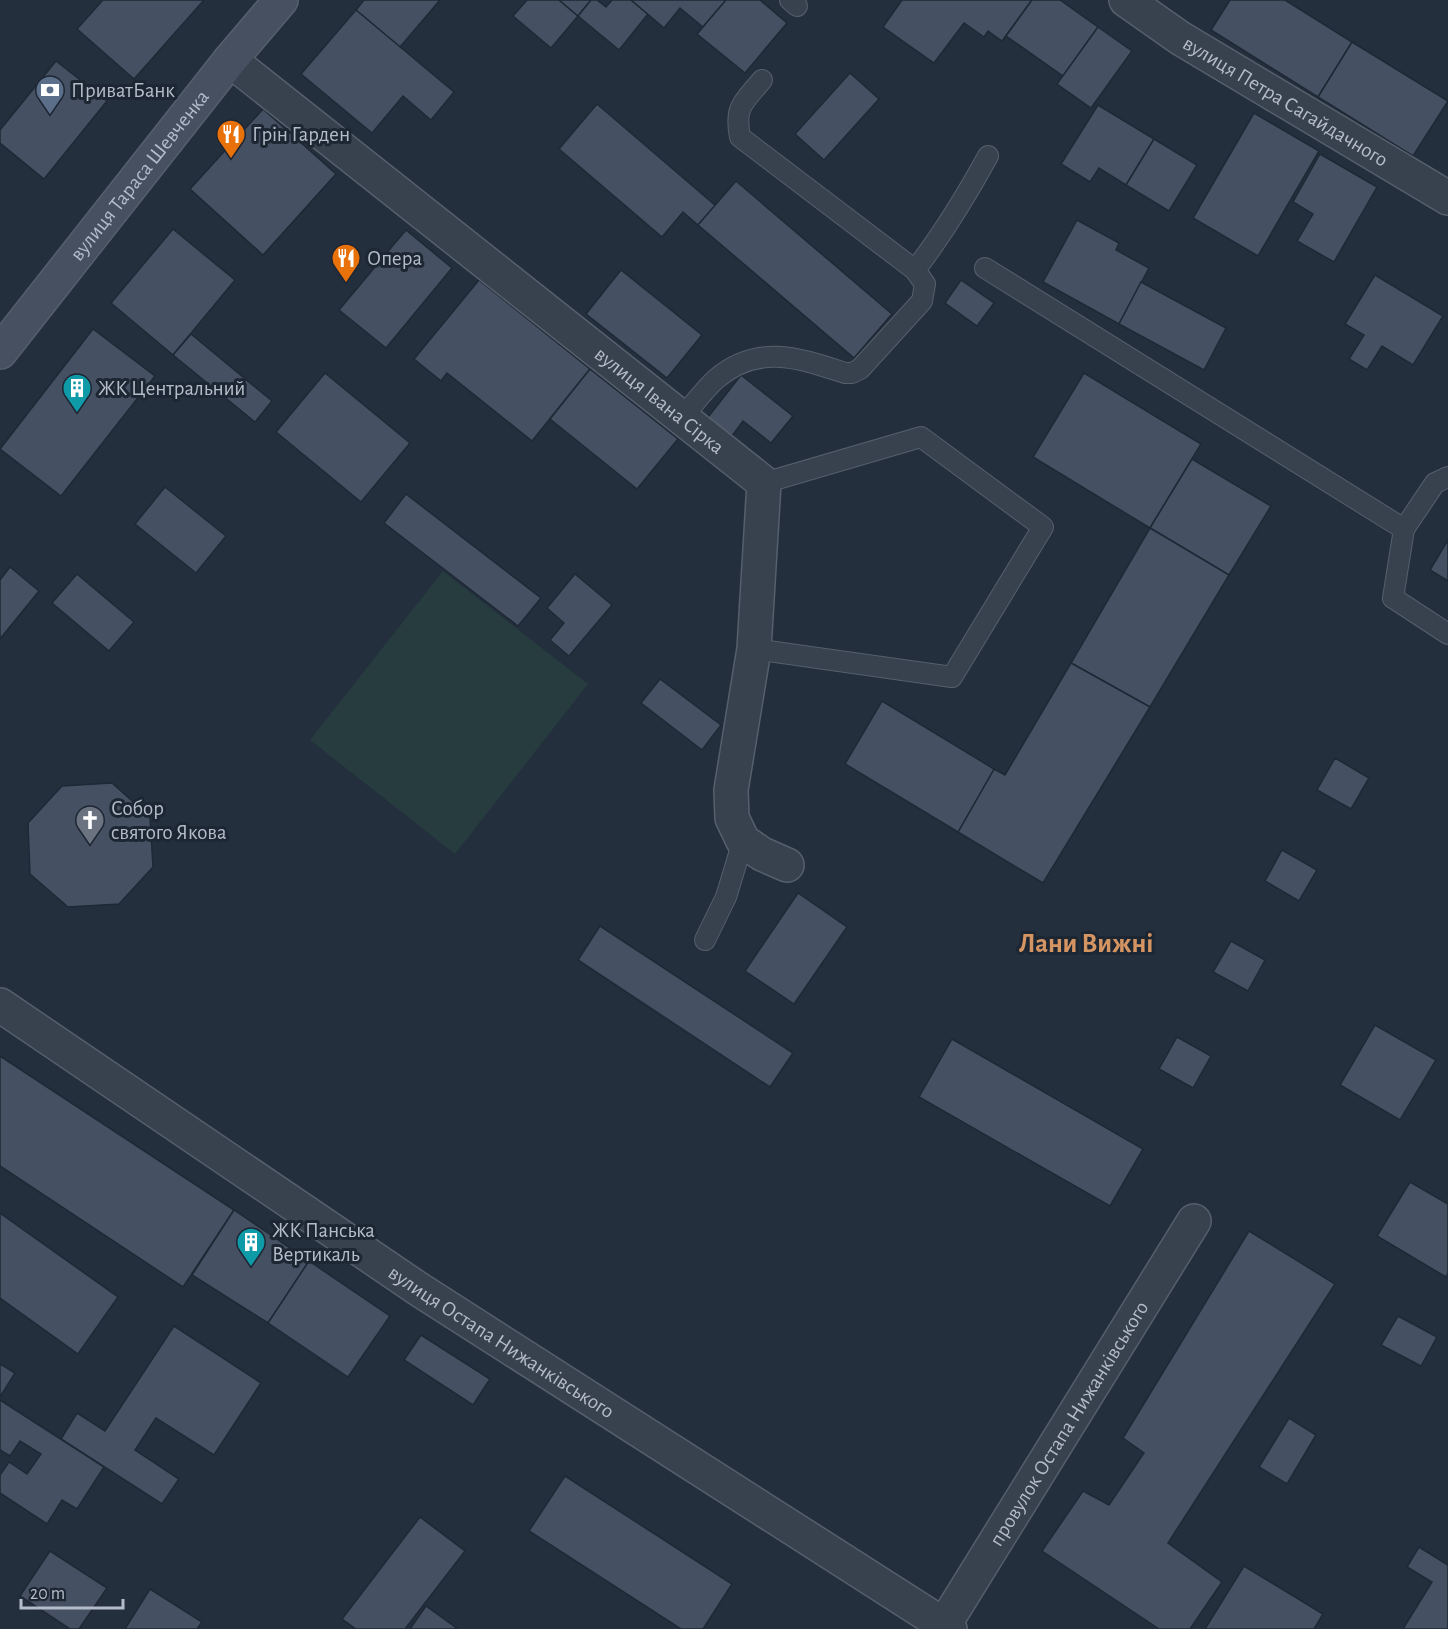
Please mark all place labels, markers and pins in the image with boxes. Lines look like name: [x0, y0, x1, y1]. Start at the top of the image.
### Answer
bank icon: ПриватБанк: [34, 74, 66, 116]
place label: ПриватБанк: [71, 80, 175, 101]
restaurant icon: Грін Гарден: [215, 118, 247, 160]
place label: Грін Гарден: [252, 124, 350, 145]
restaurant icon: Опера: [330, 242, 362, 284]
place label: Опера: [367, 248, 422, 269]
building icon: ЖК Центральний: [61, 372, 93, 414]
place label: ЖК Центральний: [98, 378, 245, 399]
place label: Собор святого Якова: [111, 798, 227, 843]
church icon: Собор святого Якова: [74, 804, 106, 846]
place label: ЖК Панська Вертикаль: [272, 1220, 375, 1265]
building icon: ЖК Панська Вертикаль: [235, 1226, 267, 1268]

